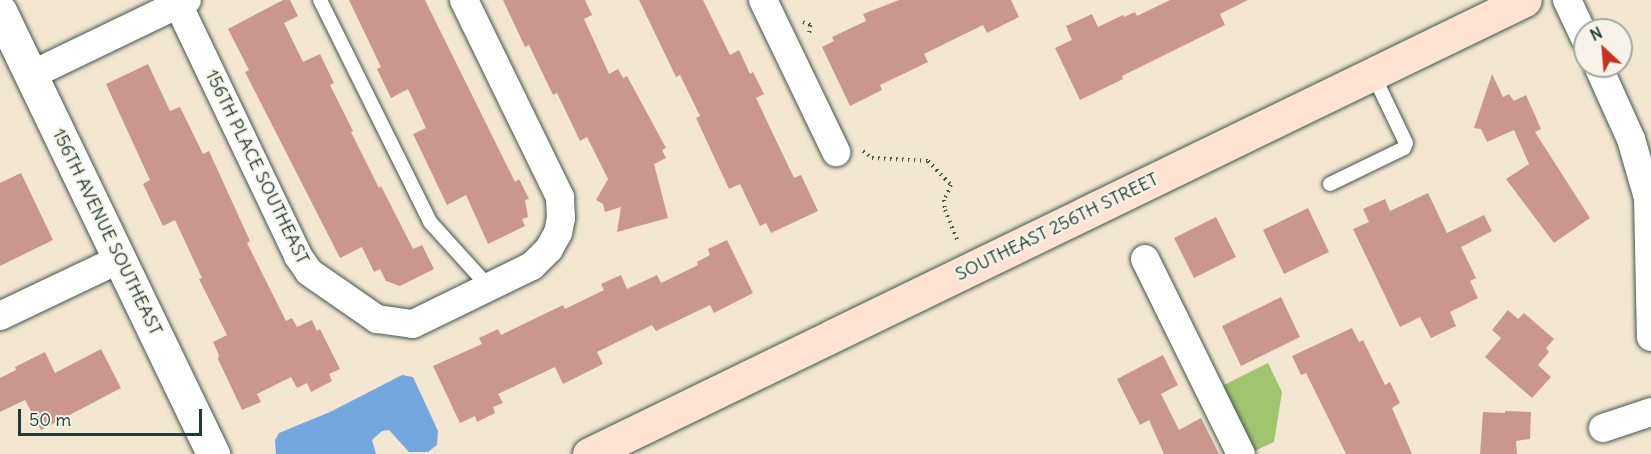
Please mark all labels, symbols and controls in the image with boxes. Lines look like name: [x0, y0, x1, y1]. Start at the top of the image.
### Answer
north arrow: [1573, 18, 1633, 78]
text: N: [1587, 22, 1605, 45]
street label: 156TH PLACE SOUTHEAST: [201, 66, 313, 268]
street label: 156TH AVENUE SOUTHEAST: [48, 125, 166, 339]
street label: SOUTHEAST 256TH STREET: [952, 168, 1162, 286]
scale bar: [21, 397, 206, 435]
text: 50 m: [29, 408, 71, 431]

